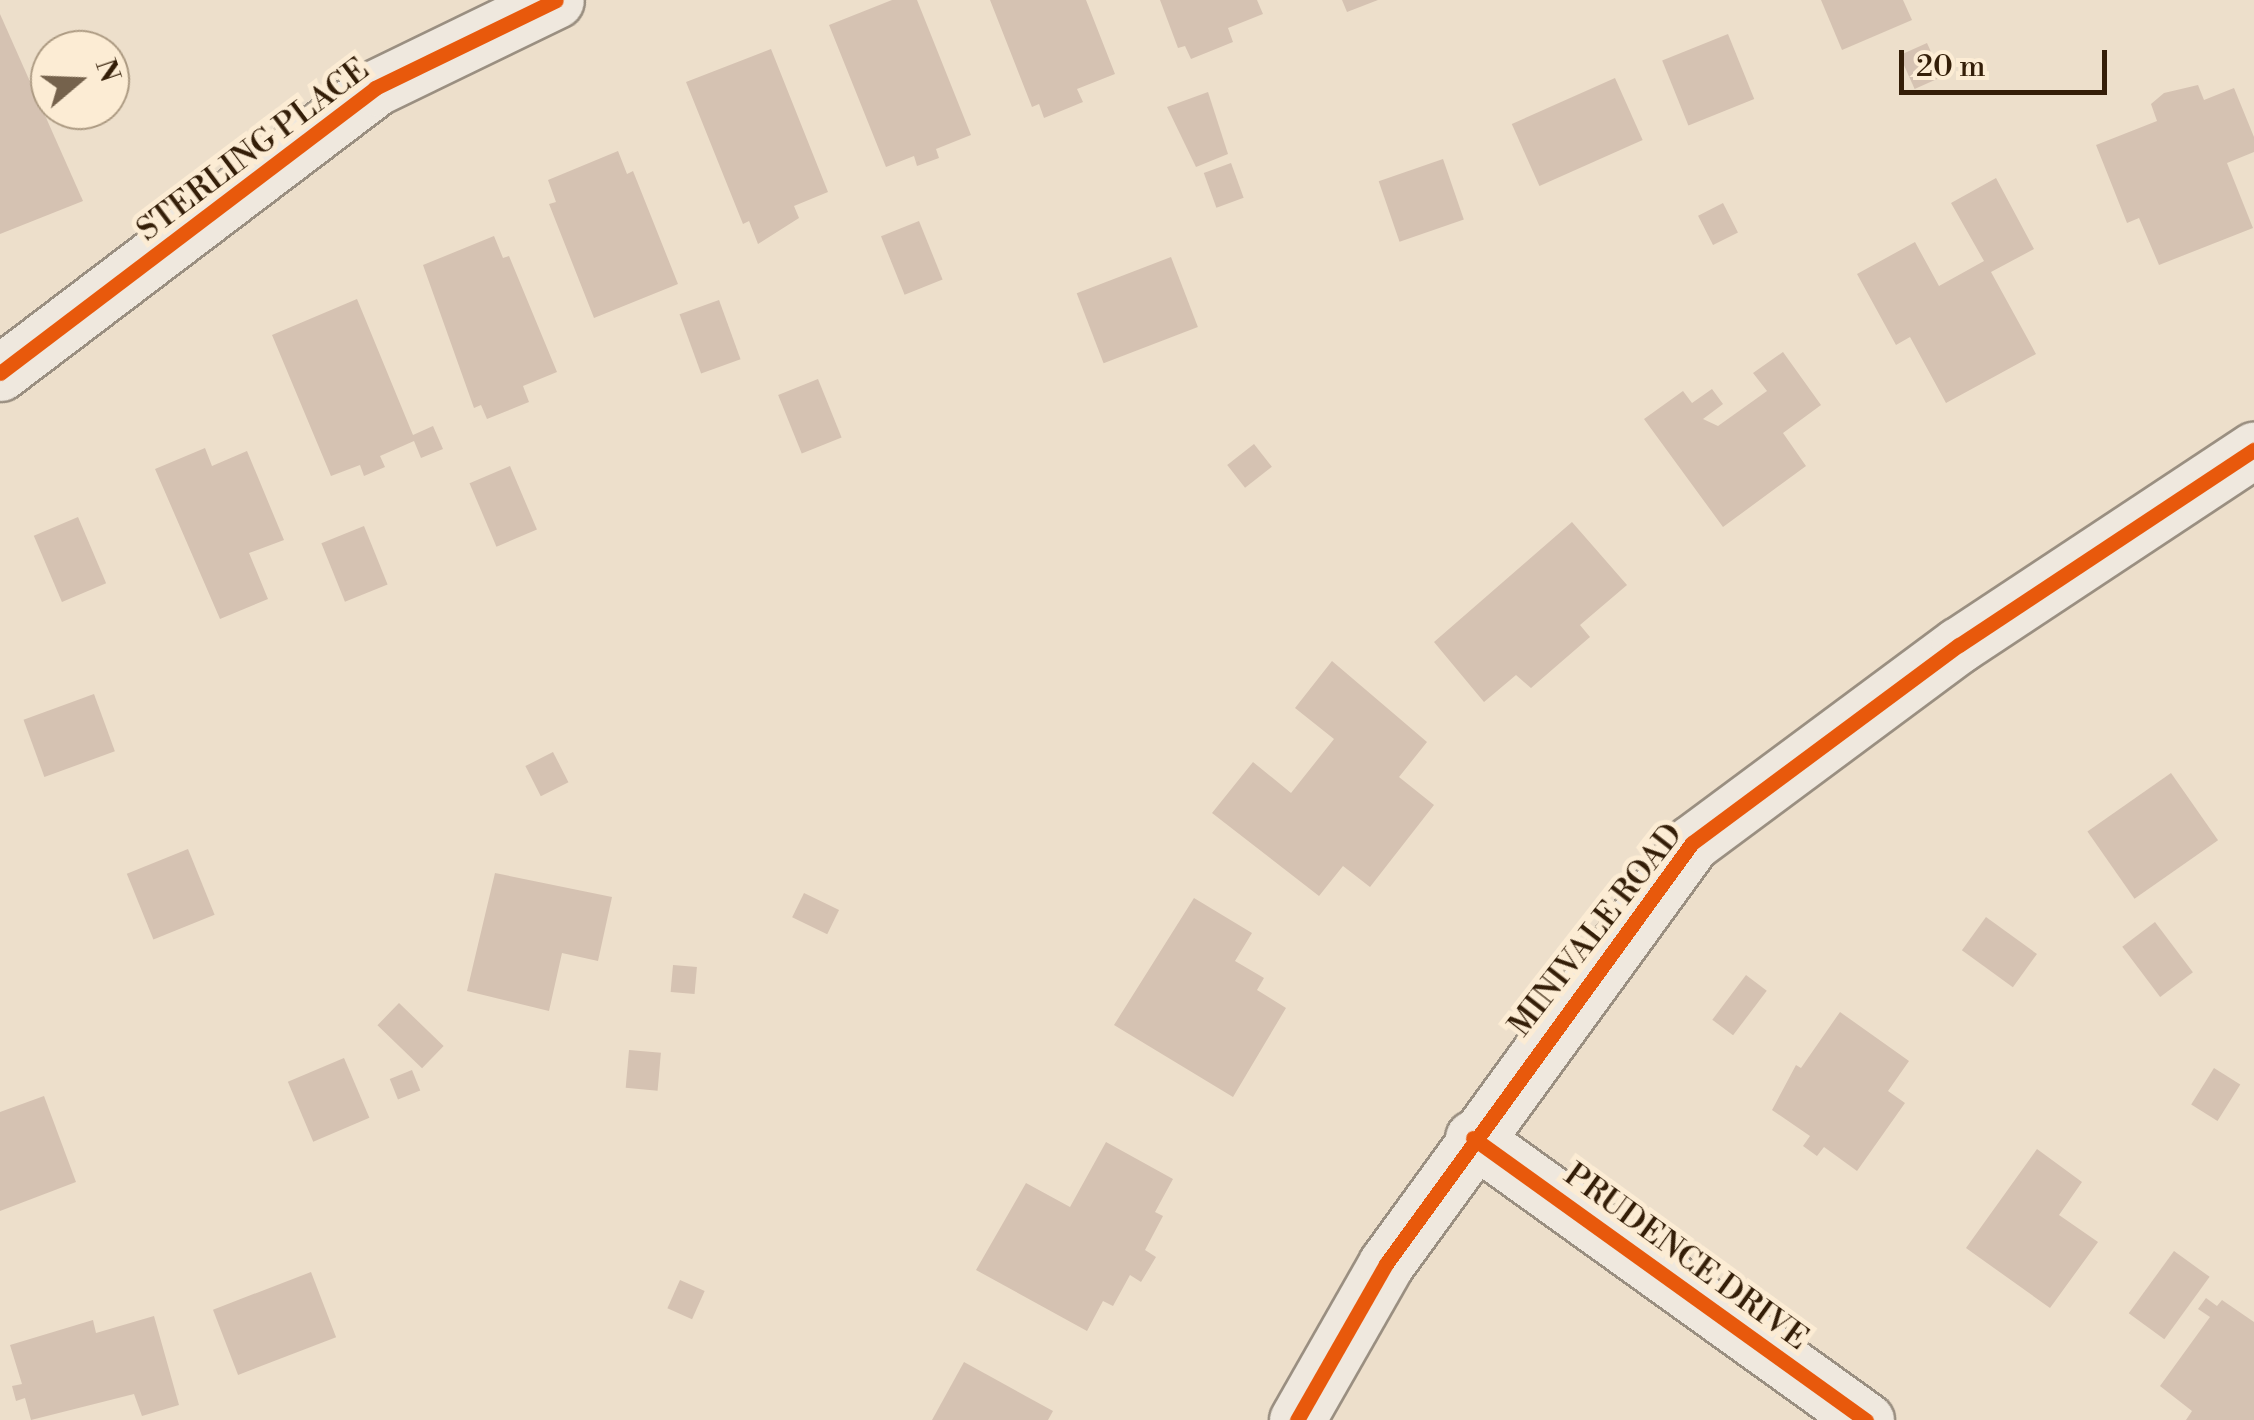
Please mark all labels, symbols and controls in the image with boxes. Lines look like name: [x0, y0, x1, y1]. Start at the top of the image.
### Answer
north arrow: [30, 30, 130, 130]
scale bar: [1904, 30, 2112, 92]
text: 20 m: [1916, 48, 1985, 86]
street label: STERLING PLACE: [130, 50, 376, 250]
text: N: [87, 55, 127, 87]
street label: MINIVALE ROAD: [1501, 816, 1691, 1044]
street label: PRUDENCE DRIVE: [1557, 1156, 1815, 1358]

